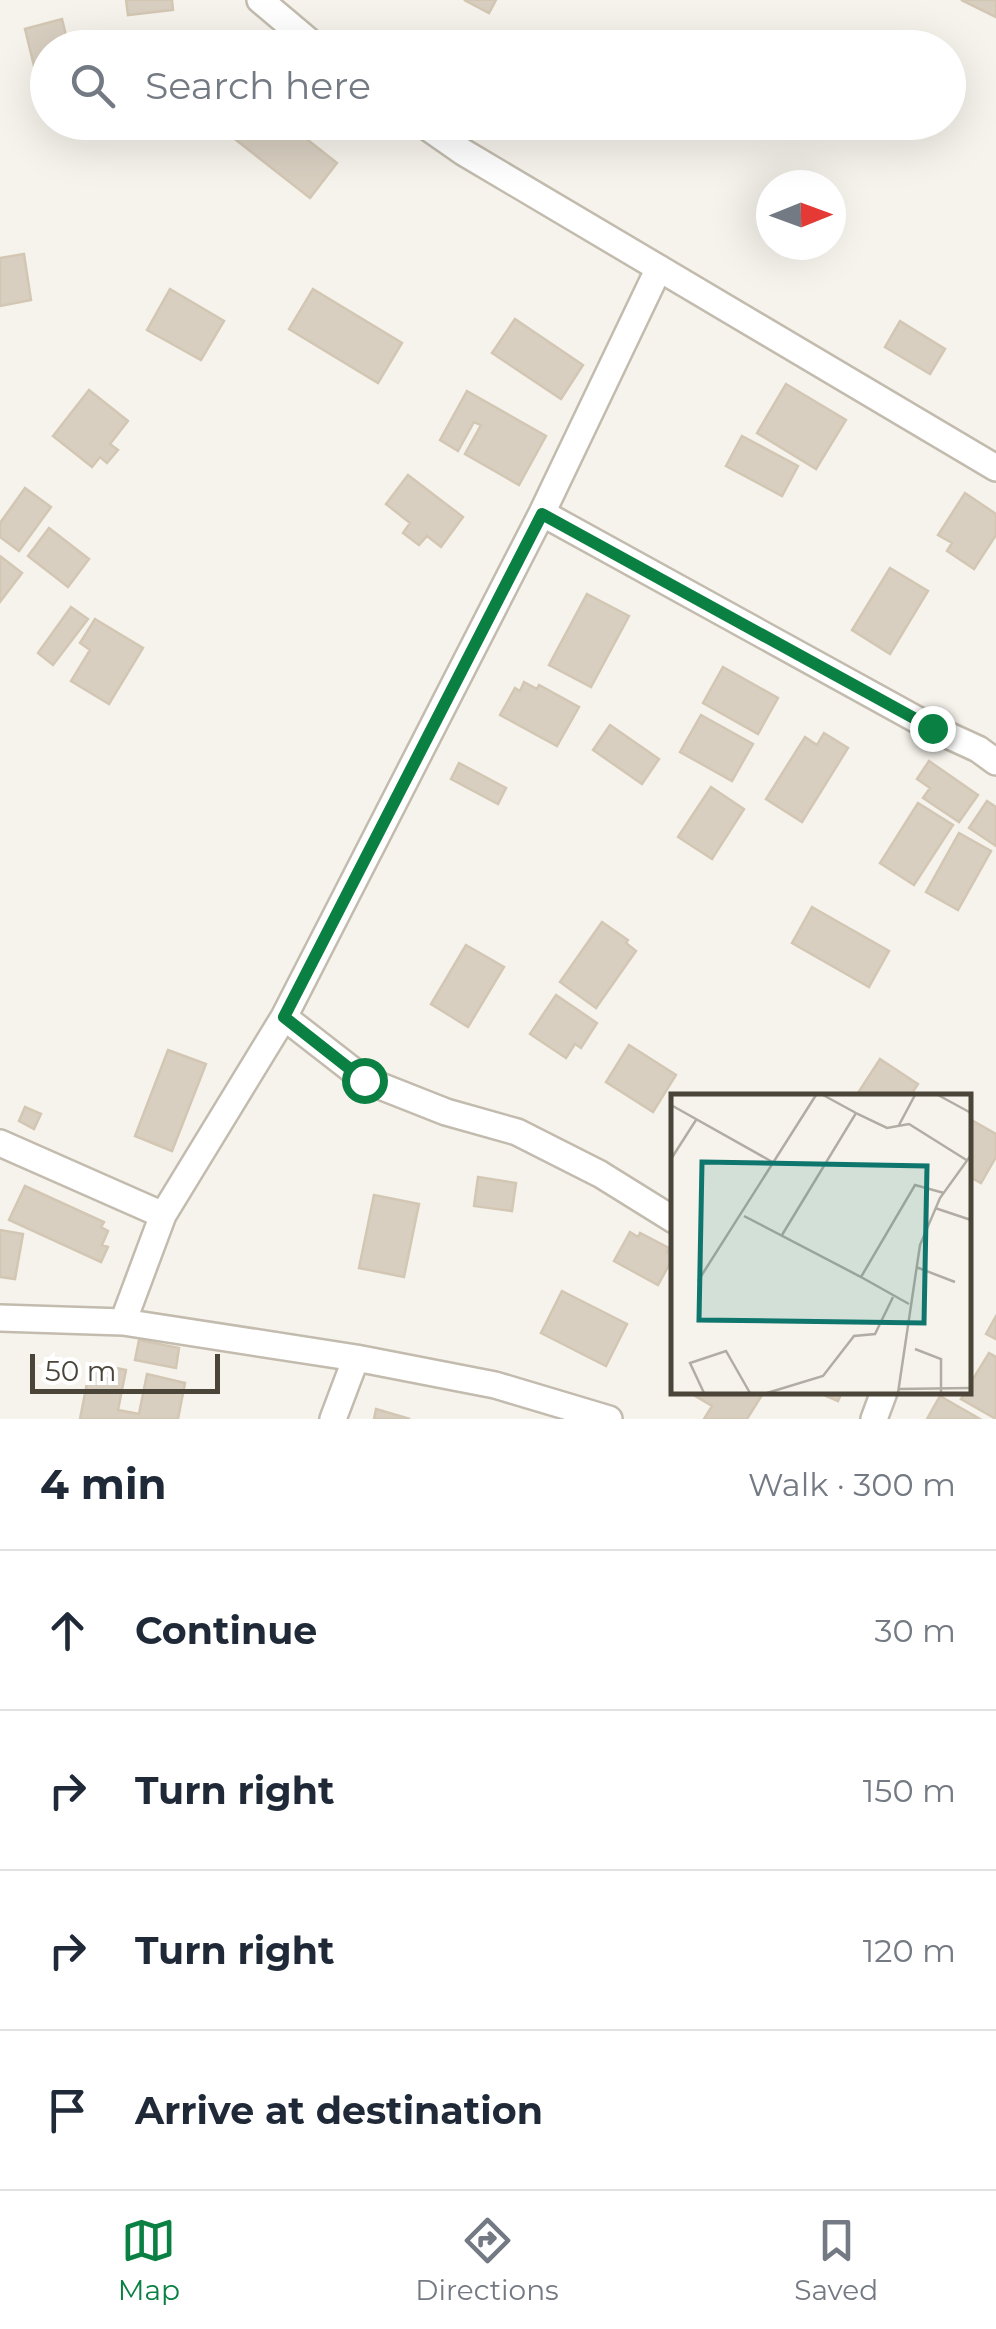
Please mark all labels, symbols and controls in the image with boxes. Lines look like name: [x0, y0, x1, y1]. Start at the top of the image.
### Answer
search box: [30, 30, 966, 140]
icon: search: [65, 58, 120, 113]
text: Search here: [145, 62, 371, 109]
north arrow: [756, 170, 846, 260]
route end: [910, 706, 956, 752]
route start: [342, 1058, 388, 1104]
inset map: [671, 1094, 971, 1394]
scale bar: [30, 1349, 220, 1394]
text: 50 m: [45, 1354, 116, 1388]
text: 4 min: [40, 1458, 167, 1510]
text: Walk · 300 m: [748, 1465, 956, 1504]
icon: ahead: [40, 1603, 95, 1658]
text: Continue: [135, 1607, 317, 1654]
text: 30 m: [874, 1611, 956, 1650]
icon: right: [40, 1763, 95, 1818]
text: Turn right: [135, 1767, 334, 1814]
text: 150 m: [863, 1771, 956, 1810]
icon: right: [40, 1923, 95, 1978]
text: Turn right: [135, 1927, 334, 1974]
text: 120 m: [863, 1931, 956, 1970]
icon: arrive: [40, 2083, 95, 2138]
text: Arrive at destination: [135, 2087, 543, 2134]
tab: Map: [118, 2213, 180, 2307]
tab: Directions: [415, 2213, 559, 2307]
tab: Saved: [794, 2213, 878, 2307]

